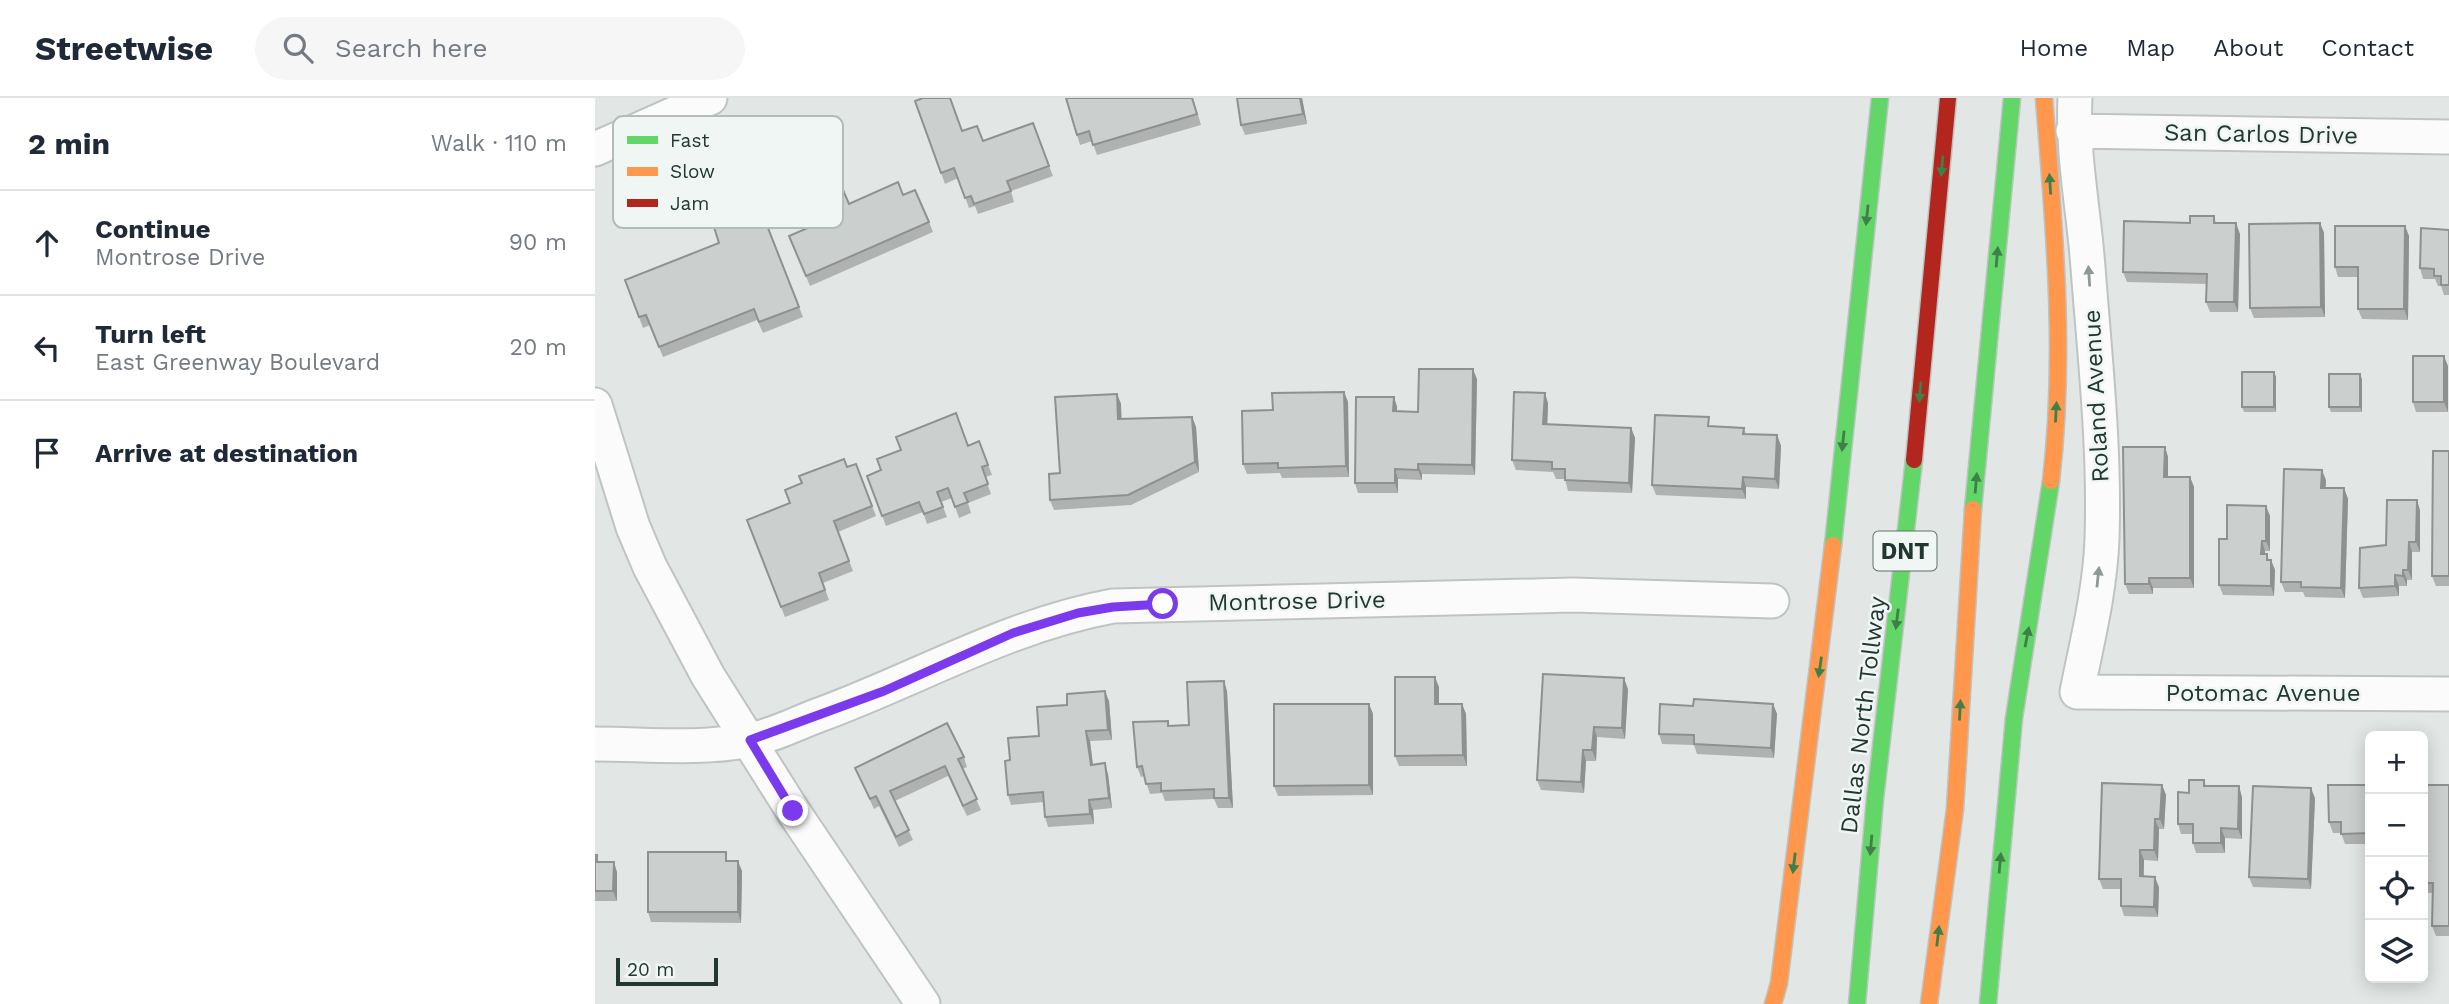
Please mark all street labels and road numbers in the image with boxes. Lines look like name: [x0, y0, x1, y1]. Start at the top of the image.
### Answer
street label: San Carlos Drive: [2164, 118, 2358, 150]
street label: Roland Avenue: [2077, 309, 2115, 483]
road number: DNT: [1873, 531, 1937, 570]
street label: Montrose Drive: [1208, 585, 1386, 617]
street label: Dallas North Tollway: [1835, 594, 1892, 835]
street label: Potomac Avenue: [2165, 679, 2361, 707]

